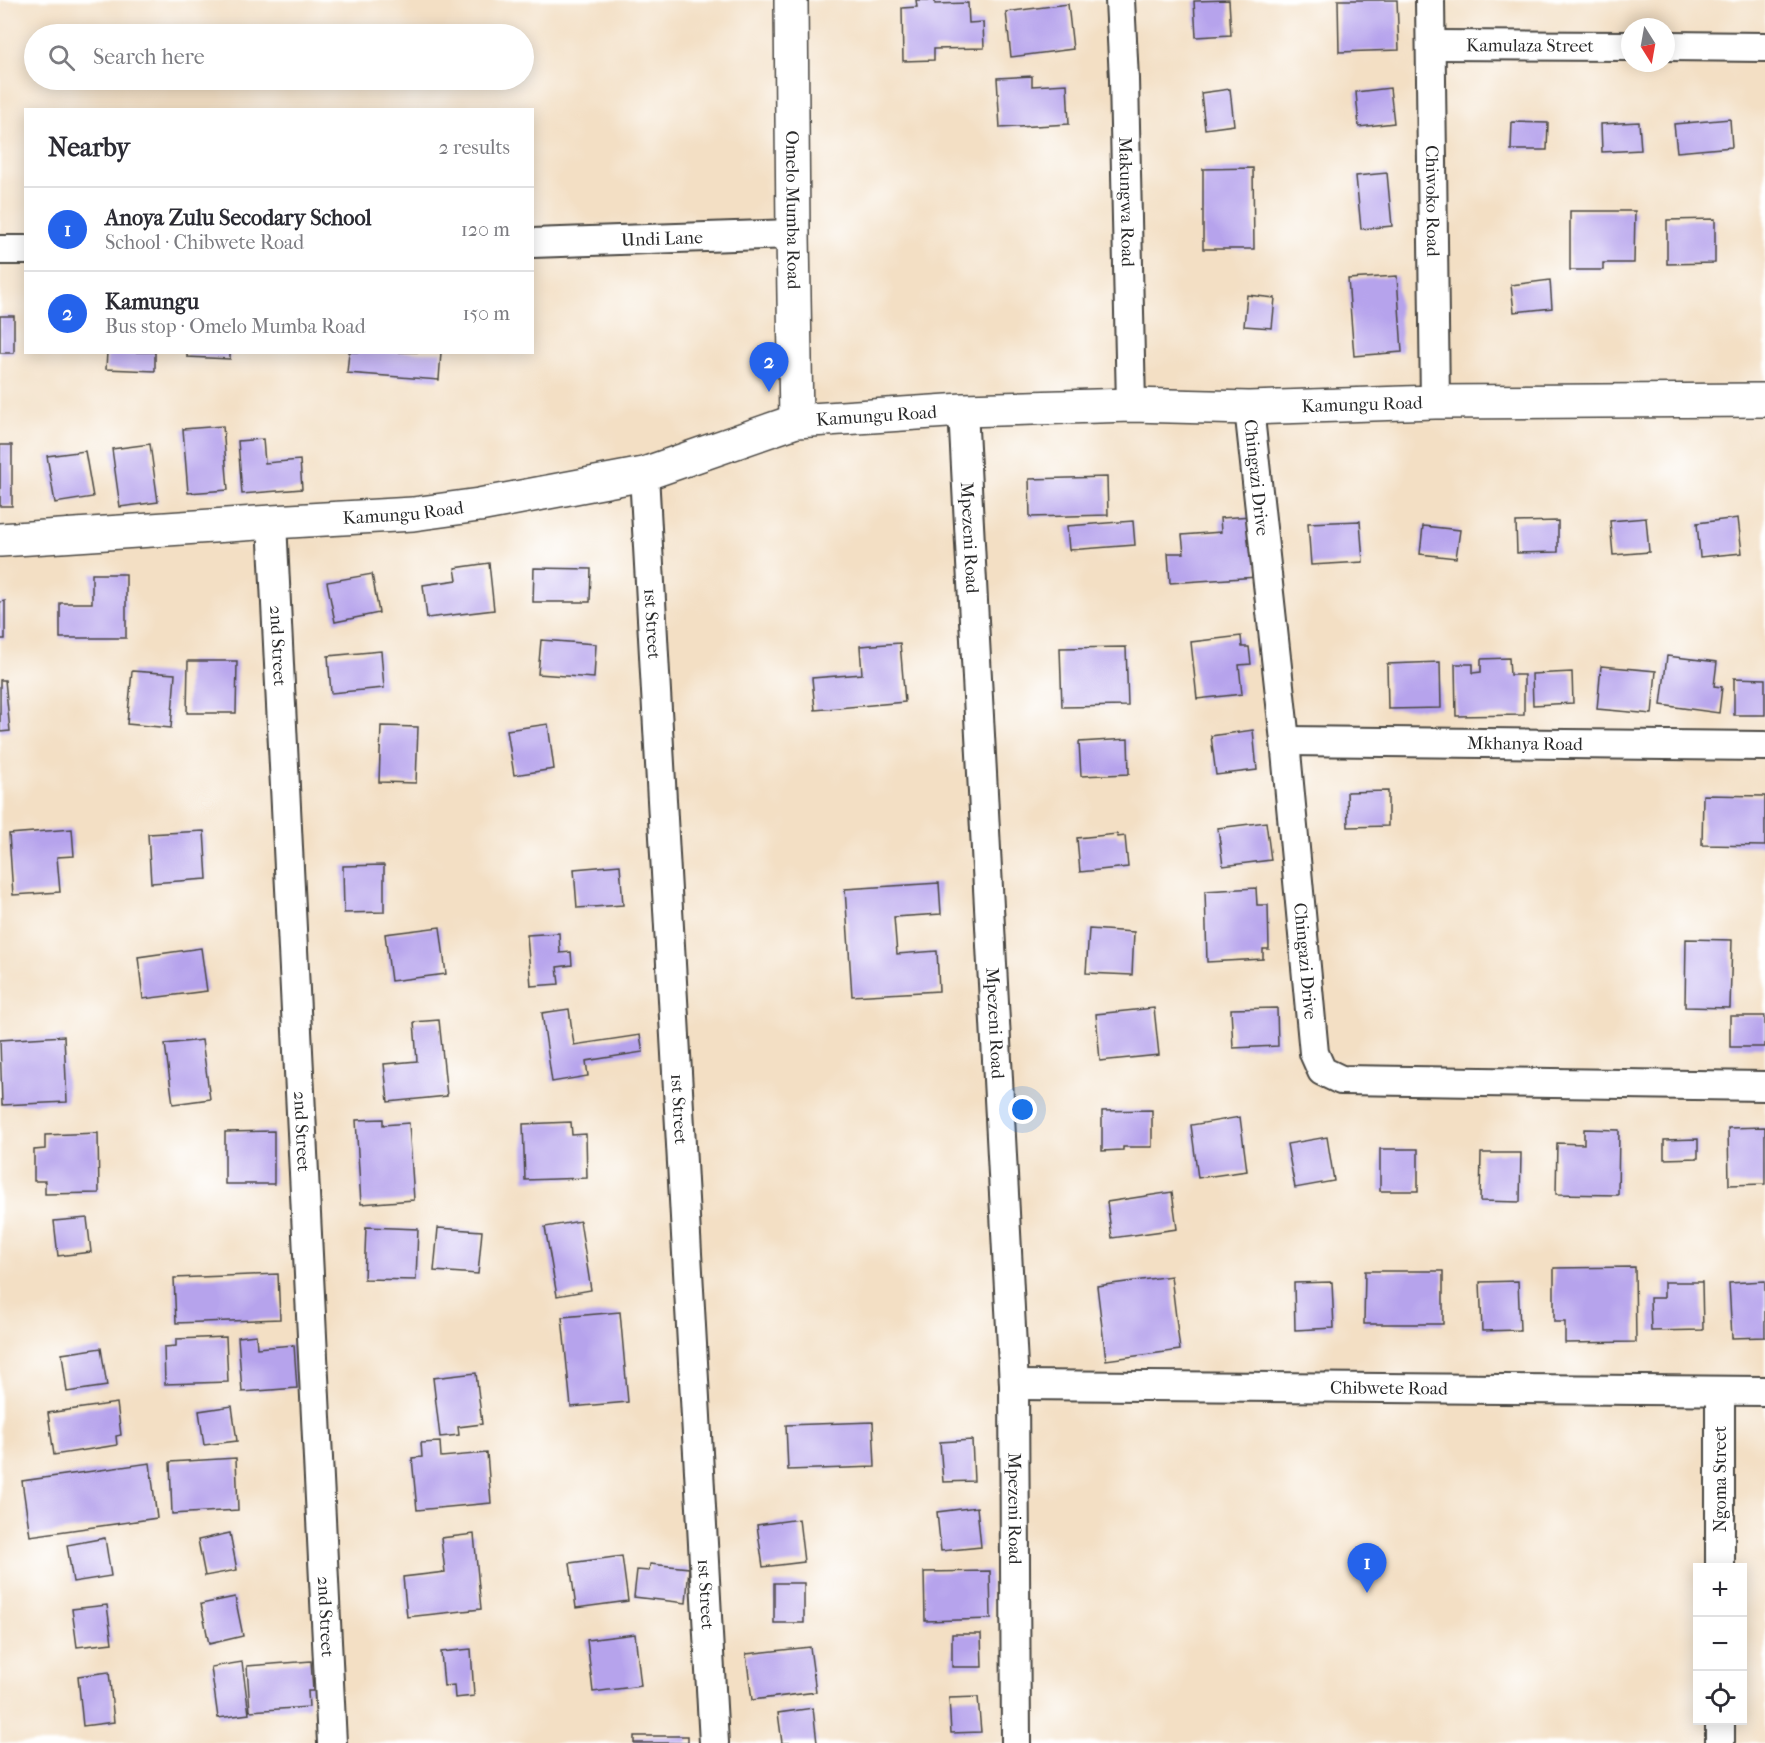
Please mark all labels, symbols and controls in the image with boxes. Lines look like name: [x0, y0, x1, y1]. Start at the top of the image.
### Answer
north arrow: [1621, 18, 1675, 72]
search box: [24, 24, 534, 90]
street label: Kamulaza Street: [1466, 35, 1594, 57]
icon: search: [45, 41, 78, 74]
text: Search here: [93, 44, 205, 70]
street label: Omelo Mumba Road: [781, 130, 804, 290]
text: Nearby: [48, 132, 130, 163]
text: 2 results: [439, 136, 510, 159]
street label: Makungwa Road: [1114, 137, 1138, 267]
street label: Chiwoko Road: [1421, 145, 1443, 257]
text: Anoya Zulu Secodary School: [105, 205, 372, 231]
text: 1: [64, 218, 71, 241]
text: 120 m: [461, 218, 510, 241]
street label: Undi Lane: [621, 227, 703, 251]
text: School · Chibwete Road: [105, 231, 304, 254]
text: Kamungu: [105, 289, 199, 315]
text: 2: [62, 302, 73, 325]
text: 150 m: [462, 302, 510, 325]
text: Bus stop · Omelo Mumba Road: [105, 315, 366, 338]
pin: 2: [750, 342, 788, 392]
street label: Kamungu Road: [1301, 392, 1423, 417]
street label: Kamungu Road: [815, 402, 938, 431]
street label: Chingazi Drive: [1239, 418, 1273, 537]
street label: Mpezeni Road: [956, 482, 983, 594]
street label: Kamungu Road: [342, 497, 465, 529]
street label: 1st Street: [639, 588, 664, 660]
street label: 2nd Street: [265, 605, 290, 687]
street label: Mkhanya Road: [1467, 733, 1583, 755]
street label: Chingazi Drive: [1289, 902, 1321, 1021]
street label: Mpezeni Road: [981, 967, 1008, 1080]
street label: 1st Street: [666, 1073, 691, 1146]
street label: 2nd Street: [289, 1090, 314, 1173]
your location: [1008, 1095, 1037, 1124]
street label: Chibwete Road: [1330, 1378, 1448, 1399]
street label: Ngoma Street: [1710, 1425, 1731, 1532]
street label: Mpezeni Road: [1003, 1453, 1025, 1565]
pin: 1: [1348, 1544, 1386, 1593]
street label: 1st Street: [693, 1558, 718, 1631]
map controls: [1693, 1563, 1747, 1725]
button: +: [1693, 1563, 1747, 1617]
street label: 2nd Street: [313, 1576, 338, 1658]
button: −: [1693, 1617, 1747, 1671]
button: locate: [1693, 1671, 1747, 1725]

